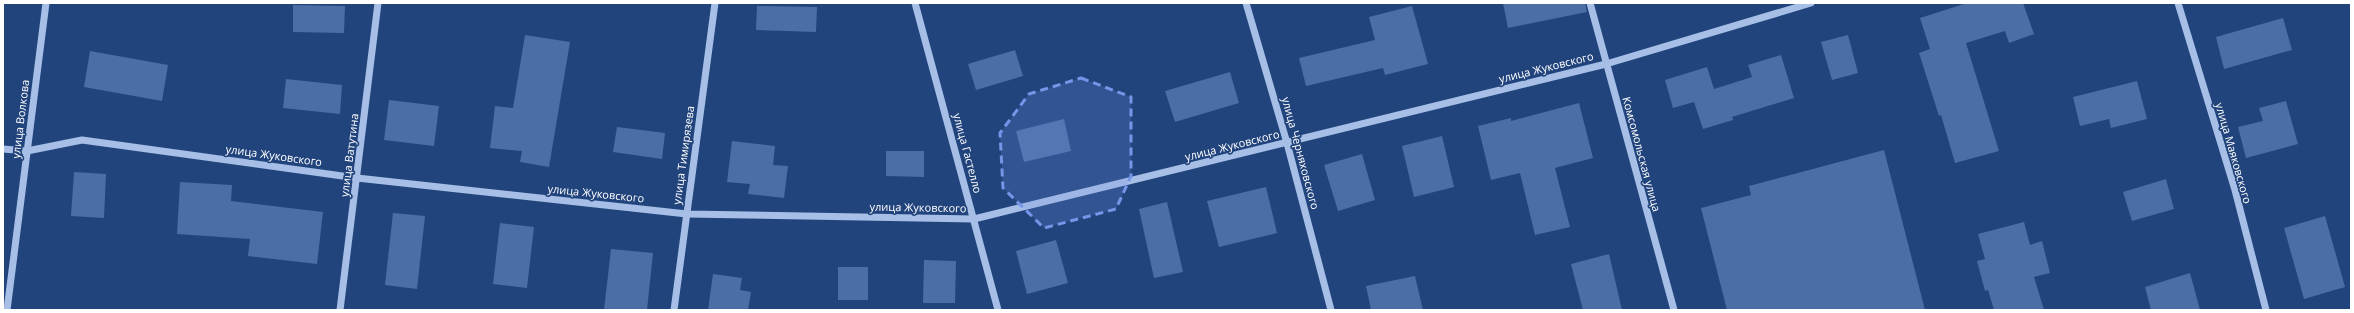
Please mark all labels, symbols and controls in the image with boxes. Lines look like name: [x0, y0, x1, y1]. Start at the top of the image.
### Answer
street label: улица Жуковского: [1497, 48, 1595, 86]
street label: улица Волкова: [8, 79, 32, 159]
street label: улица Черняховского: [1279, 95, 1323, 211]
street label: Комсомольская улица: [1619, 95, 1665, 213]
street label: улица Маяковского: [2212, 101, 2256, 206]
street label: улица Тимирязева: [669, 105, 697, 205]
street label: улица Гастелло: [950, 111, 986, 195]
street label: улица Ватутина: [336, 112, 362, 198]
street label: улица Жуковского: [1183, 126, 1281, 164]
street label: улица Жуковского: [225, 141, 323, 169]
street label: улица Жуковского: [547, 180, 645, 206]
street label: улица Жуковского: [869, 199, 967, 215]

